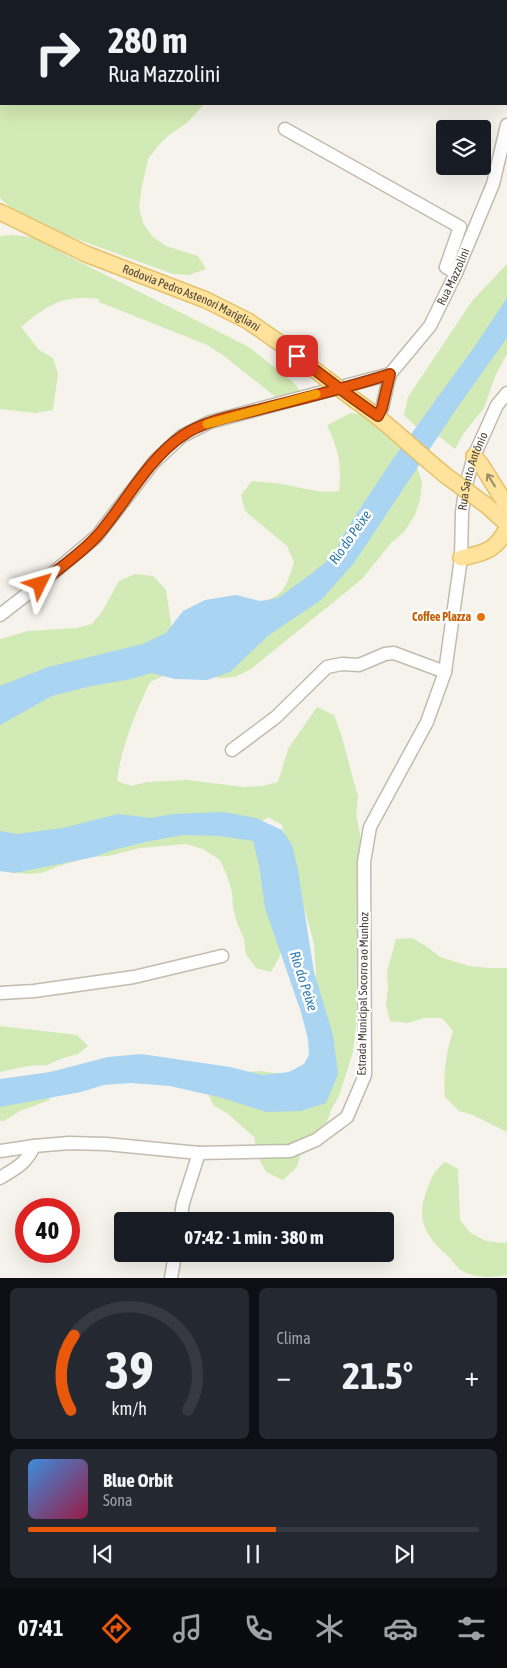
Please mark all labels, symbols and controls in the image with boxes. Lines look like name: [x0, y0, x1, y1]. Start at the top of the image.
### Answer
icon: right: [25, 20, 90, 85]
text: 280 m: [108, 20, 187, 60]
text: Rua Mazzolini: [108, 61, 220, 87]
map controls: [436, 120, 491, 175]
button: layers: [436, 120, 491, 175]
street label: Rua Mazzolini: [434, 246, 473, 308]
street label: Rodovia Pedro Astenori Marigliani: [121, 262, 263, 334]
pin: [276, 335, 318, 377]
icon: arrive: [283, 342, 311, 370]
street label: Rua Santo Antônio: [455, 430, 491, 511]
one-way arrow: [486, 474, 496, 488]
water label: Rio do Peixe: [326, 507, 374, 567]
position arrow: [13, 557, 65, 609]
place label: Coffee Plazza: [412, 610, 471, 624]
marker: Coffee Plazza: [475, 611, 487, 623]
street label: Estrada Municipal Socorro ao Munhoz: [355, 911, 371, 1076]
water label: Rio do Peixe: [287, 949, 321, 1013]
speed limit sign: 40: [15, 1198, 80, 1263]
text: 07:42 · 1 min · 380 m: [184, 1226, 324, 1248]
text: Clima: [277, 1329, 311, 1347]
text: 39: [105, 1340, 154, 1400]
text: 21.5°: [342, 1354, 413, 1397]
text: −: [277, 1360, 291, 1392]
text: +: [464, 1360, 479, 1392]
text: km/h: [112, 1398, 147, 1419]
text: Blue Orbit: [103, 1469, 173, 1491]
text: Sona: [103, 1491, 132, 1509]
icon: previous: [89, 1540, 117, 1568]
icon: pause: [239, 1540, 267, 1568]
icon: next: [390, 1540, 418, 1568]
icon: directions: [99, 1611, 134, 1646]
icon: music: [170, 1611, 205, 1646]
icon: phone: [241, 1611, 276, 1646]
icon: climate: [312, 1611, 347, 1646]
icon: car: [383, 1611, 418, 1646]
icon: filters: [454, 1611, 489, 1646]
text: 07:41: [18, 1615, 63, 1641]

